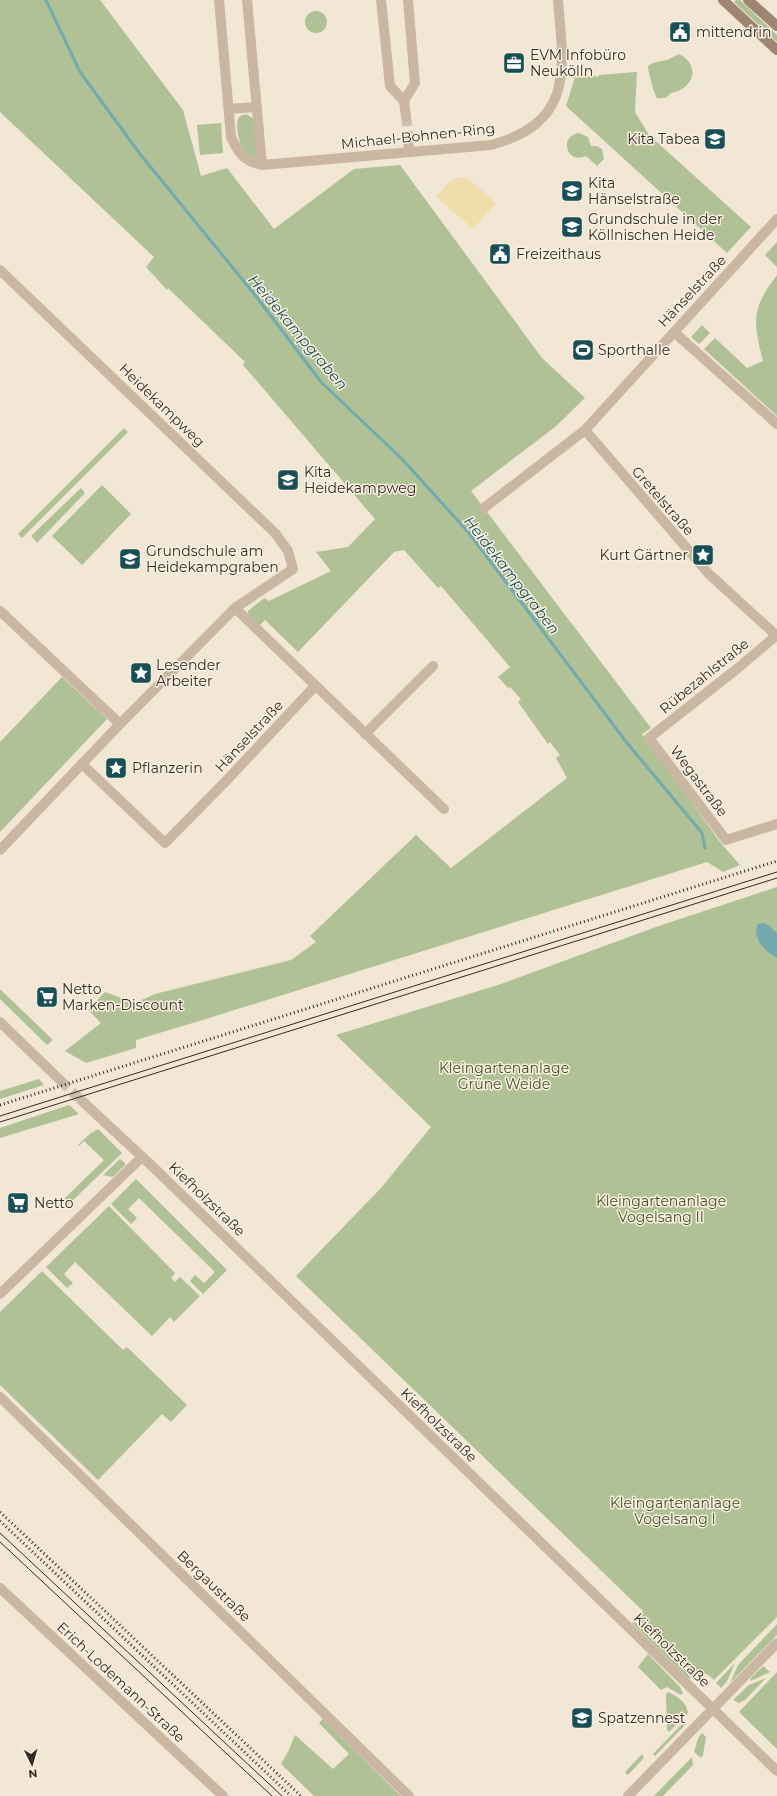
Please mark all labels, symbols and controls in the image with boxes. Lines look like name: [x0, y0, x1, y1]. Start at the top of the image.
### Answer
public building icon: mittendrin: [667, 19, 693, 45]
place label: mittendrin: [696, 23, 772, 41]
place label: EVM Infobüro Neukölln: [530, 46, 626, 80]
office icon: EVM Infobüro Neukölln: [501, 50, 527, 76]
street label: Michael-Bohnen-Ring: [340, 119, 496, 153]
school or university icon: Kita Tabea: [702, 126, 728, 152]
place label: Kita Tabea: [627, 130, 700, 148]
place label: Kita Hänselstraße: [588, 174, 680, 208]
school or university icon: Kita Hänselstraße: [559, 178, 585, 204]
place label: Grundschule in der Köllnischen Heide: [588, 210, 723, 244]
school or university icon: Grundschule in der Köllnischen Heide: [559, 214, 585, 240]
public building icon: Freizeithaus: [487, 241, 513, 267]
place label: Freizeithaus: [516, 245, 601, 263]
street label: Hänselstraße: [654, 251, 730, 331]
water label: Heidekampgraben: [244, 270, 352, 394]
sports icon: Sporthalle: [570, 337, 596, 363]
place label: Sporthalle: [598, 341, 670, 359]
street label: Heidekampweg: [115, 360, 209, 450]
place label: Kita Heidekampweg: [304, 463, 416, 497]
street label: Gretelstraße: [628, 463, 698, 539]
school or university icon: Kita Heidekampweg: [275, 467, 301, 493]
water label: Heidekampgraben: [460, 512, 564, 638]
place label: Grundschule am Heidekampgraben: [146, 542, 279, 576]
place icon: Kurt Gärtner: [690, 542, 716, 568]
school or university icon: Grundschule am Heidekampgraben: [117, 546, 143, 572]
place label: Kurt Gärtner: [600, 546, 688, 564]
street label: Rübezahlstraße: [656, 634, 752, 718]
place label: Lesender Arbeiter: [156, 656, 221, 690]
place icon: Lesender Arbeiter: [128, 660, 154, 686]
street label: Hänselstraße: [211, 696, 287, 776]
street label: Wegastraße: [666, 742, 732, 820]
place icon: Pflanzerin: [103, 755, 129, 781]
place label: Pflanzerin: [132, 759, 203, 777]
place label: Netto Marken-Discount: [62, 980, 184, 1014]
supermarket icon: Netto Marken-Discount: [34, 984, 60, 1010]
park label: Kleingartenanlage Grüne Weide: [439, 1059, 569, 1093]
street label: Kiefholzstraße: [165, 1158, 249, 1240]
supermarket icon: Netto: [5, 1190, 31, 1216]
park label: Kleingartenanlage Vogelsang II: [596, 1192, 726, 1226]
place label: Netto: [34, 1194, 74, 1212]
street label: Kiefholzstraße: [397, 1384, 481, 1466]
park label: Kleingartenanlage Vogelsang I: [610, 1494, 740, 1528]
street label: Bergaustraße: [173, 1546, 255, 1626]
street label: Kiefholzstraße: [630, 1609, 714, 1691]
street label: Erich-Lodemann-Straße: [53, 1618, 189, 1746]
school or university icon: Spatzennest: [569, 1705, 595, 1731]
place label: Spatzennest: [598, 1709, 686, 1727]
north arrow: [12, 1744, 52, 1784]
text: N: [28, 1767, 38, 1781]

